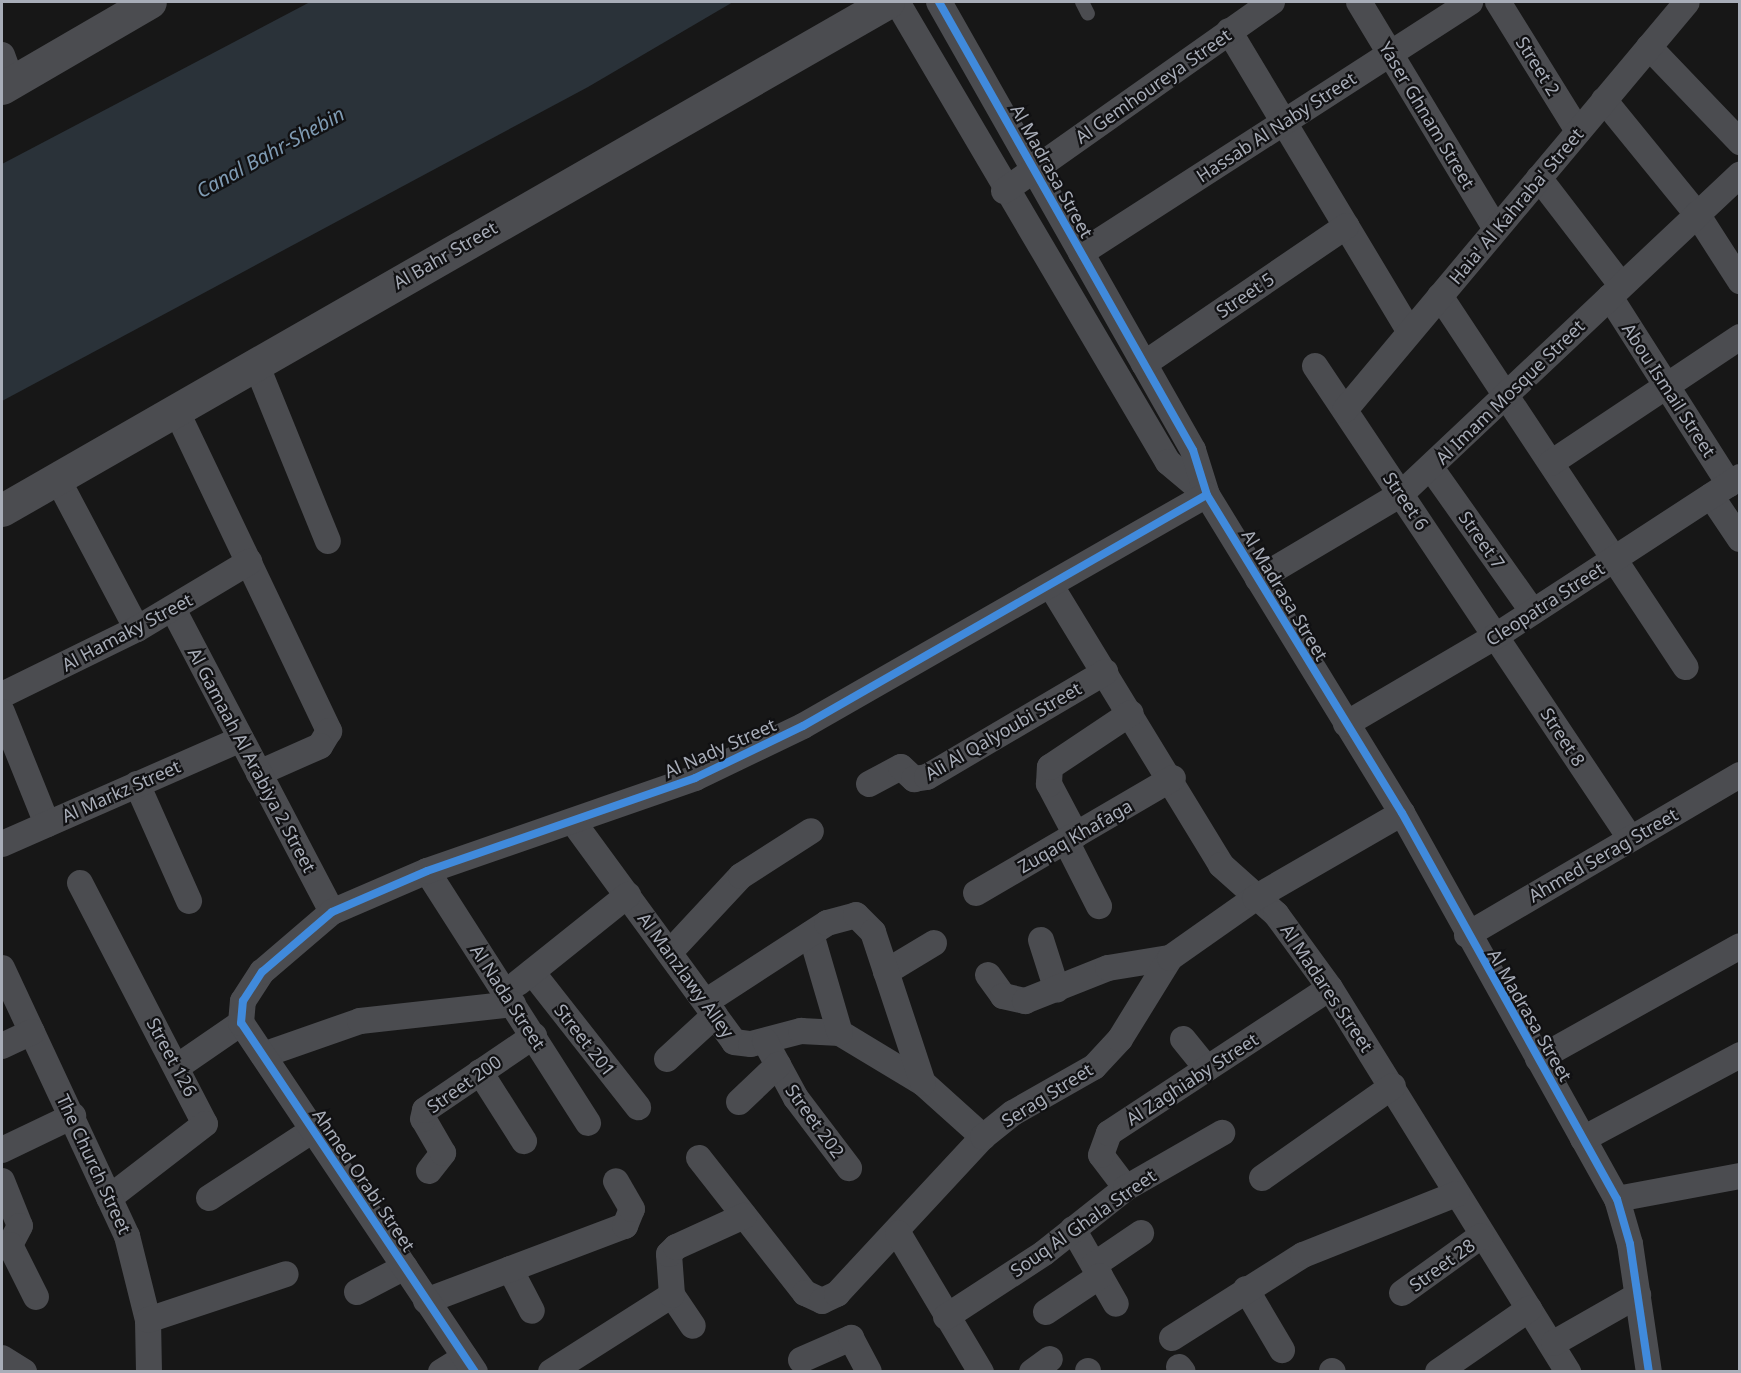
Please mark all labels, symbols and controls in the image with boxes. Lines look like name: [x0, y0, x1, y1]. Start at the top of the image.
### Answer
street label: Al Gemhoureya Street: [1071, 24, 1235, 148]
street label: Street 2: [1512, 33, 1564, 99]
street label: Yaser Ghnam Street: [1375, 38, 1479, 192]
street label: Hassab Al Naby Street: [1192, 67, 1360, 187]
water label: Canal Bahr-Shebin: [192, 101, 348, 203]
street label: Al Madrasa Street: [1006, 101, 1098, 241]
street label: Haia' Al Kahraba' Street: [1444, 124, 1588, 288]
street label: Al Bahr Street: [389, 217, 501, 293]
street label: Street 5: [1212, 268, 1278, 322]
street label: Al Imam Mosque Street: [1431, 315, 1589, 469]
street label: Abou Ismail Street: [1618, 319, 1720, 461]
street label: Street 6: [1379, 468, 1433, 534]
street label: Street 7: [1454, 507, 1510, 573]
street label: Al Madrasa Street: [1237, 526, 1333, 664]
street label: Cleopatra Street: [1482, 558, 1608, 650]
street label: Al Hamaky Street: [58, 588, 196, 676]
street label: Al Gamaah Al Arabiya 2 Street: [183, 644, 321, 876]
street label: Ali Al Qalyoubi Street: [921, 677, 1085, 785]
street label: Street 8: [1536, 704, 1590, 770]
street label: Al Nady Street: [661, 714, 779, 782]
street label: Al Markz Street: [58, 755, 184, 827]
street label: Zuqaq Khafaga: [1014, 795, 1136, 877]
street label: Ahmed Serag Street: [1525, 804, 1681, 906]
street label: Al Manzlawy Alley: [633, 908, 739, 1042]
street label: Al Madares Street: [1276, 920, 1378, 1056]
street label: Al Nada Street: [466, 941, 550, 1053]
street label: Al Madrasa Street: [1483, 945, 1577, 1085]
street label: Street 201: [550, 1000, 620, 1080]
street label: Street 126: [142, 1014, 202, 1100]
street label: Al Zaghiaby Street: [1122, 1028, 1262, 1130]
street label: Street 200: [423, 1051, 505, 1117]
street label: Serag Street: [998, 1058, 1096, 1132]
street label: Street 202: [781, 1080, 849, 1162]
street label: The Church Street: [52, 1091, 136, 1237]
street label: Ahmed Orabi Street: [308, 1105, 420, 1255]
street label: Souq Al Ghala Street: [1006, 1165, 1160, 1281]
street label: Street 28: [1405, 1234, 1479, 1296]

